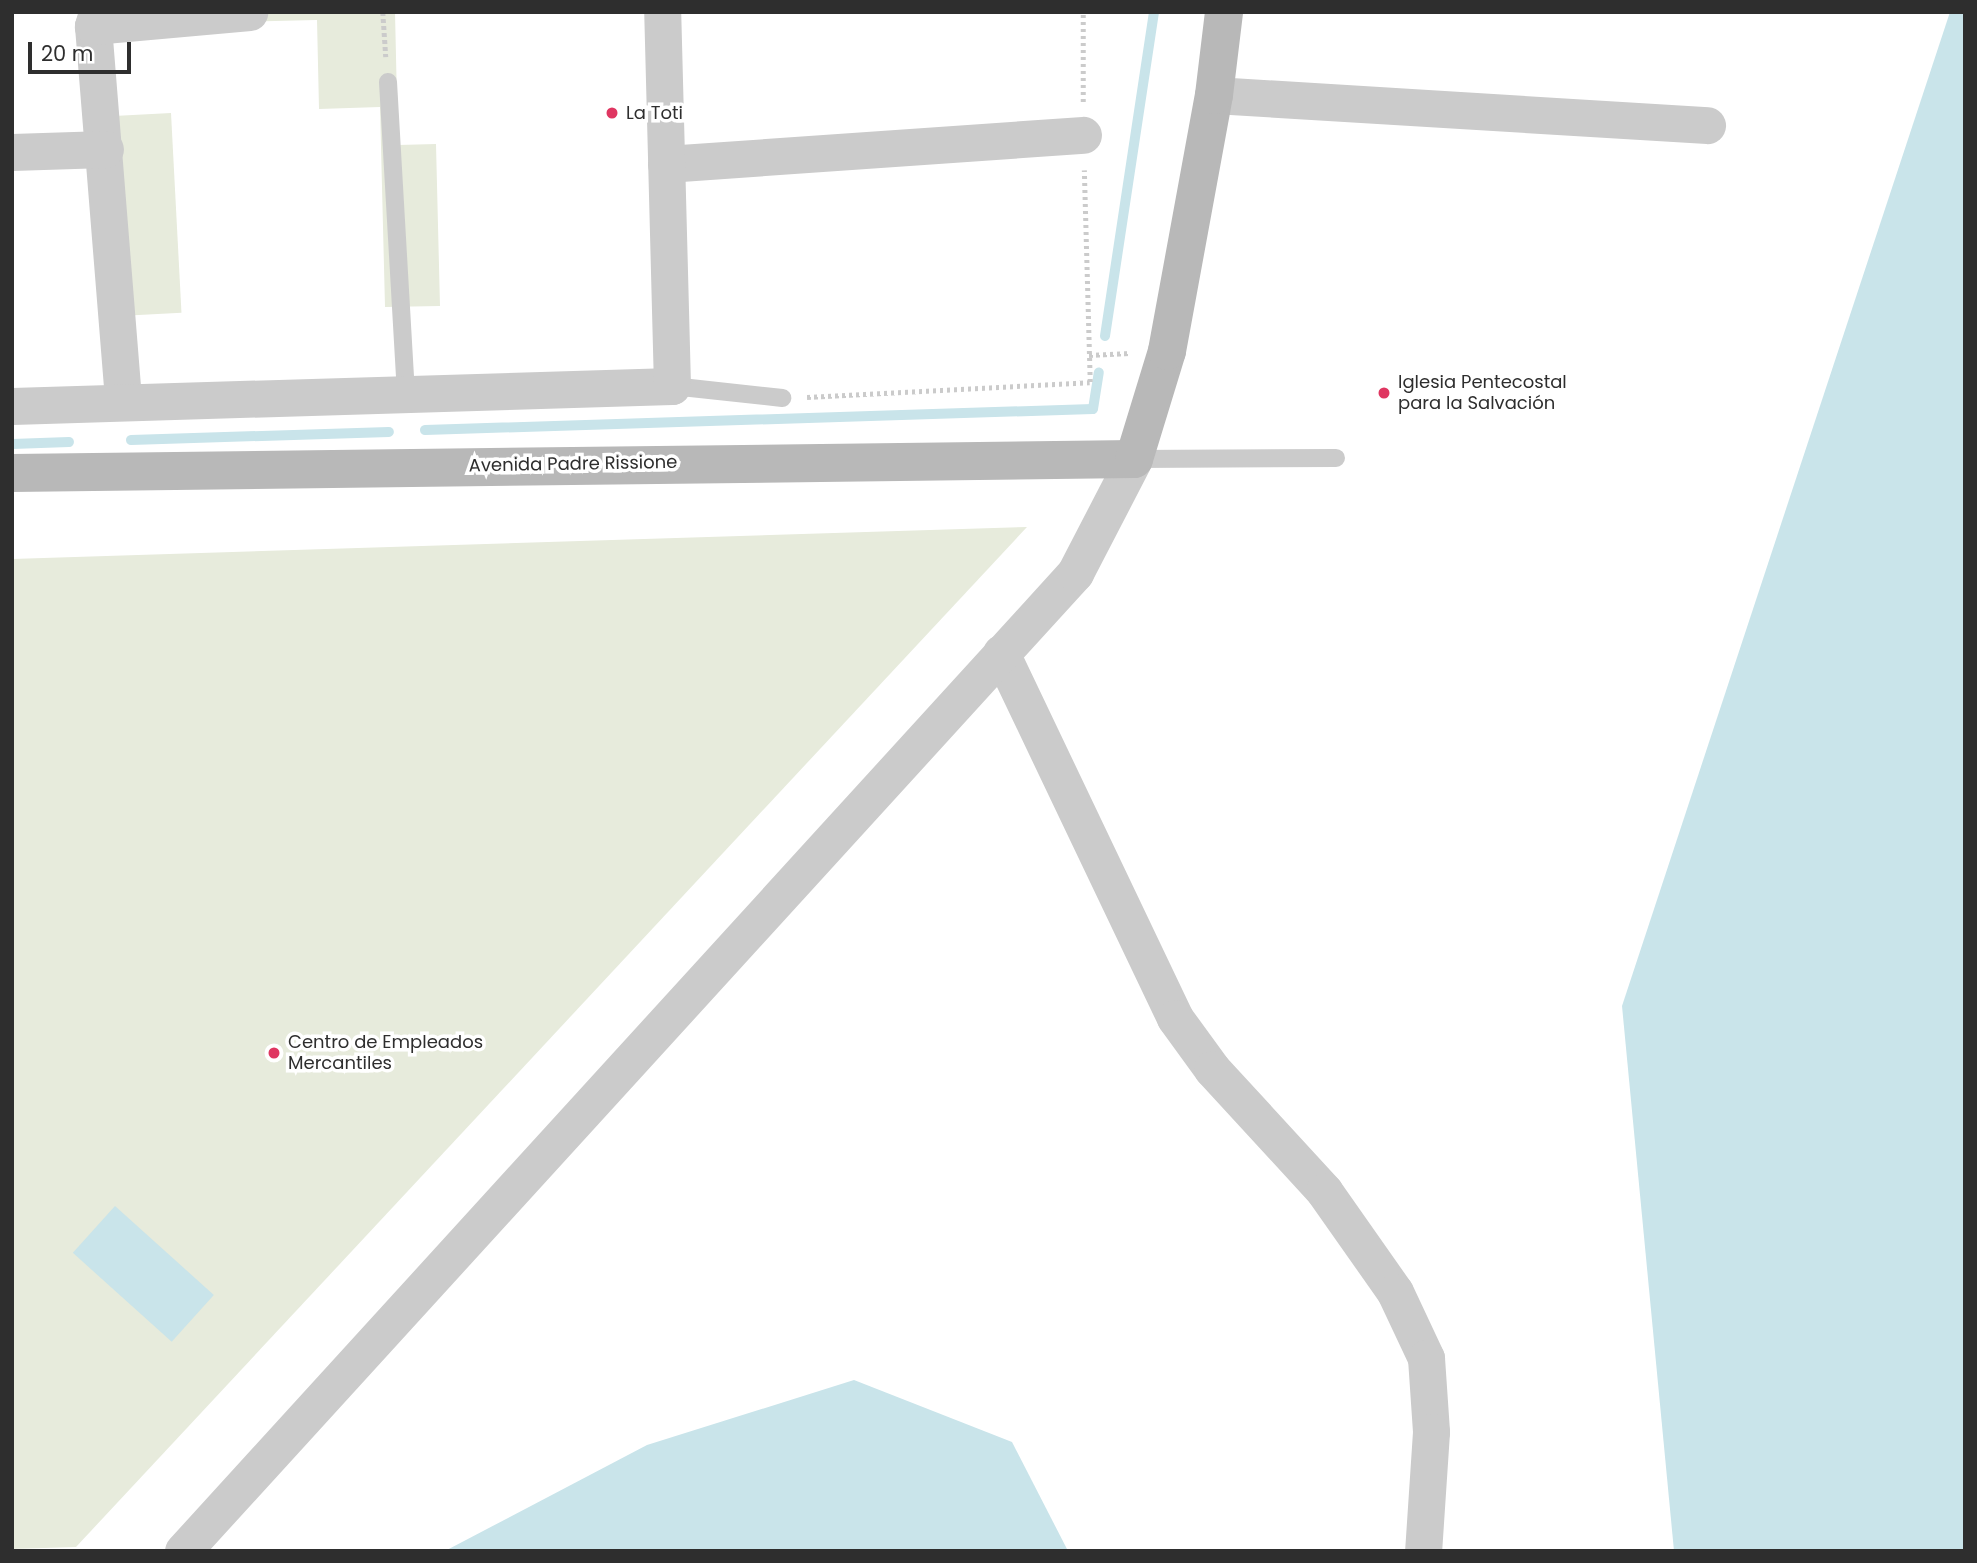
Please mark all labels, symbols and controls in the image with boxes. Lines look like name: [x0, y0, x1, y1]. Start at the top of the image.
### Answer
scale bar: [32, 28, 135, 72]
text: 20 m: [41, 39, 94, 68]
place label: La Toti: [626, 102, 683, 124]
marker: La Toti: [604, 105, 620, 121]
place label: Iglesia Pentecostal para la Salvación: [1398, 372, 1567, 414]
marker: Iglesia Pentecostal para la Salvación: [1376, 385, 1392, 401]
street label: Avenida Padre Rissione: [468, 451, 678, 477]
place label: Centro de Empleados Mercantiles: [288, 1032, 483, 1074]
marker: Centro de Empleados Mercantiles: [266, 1045, 282, 1061]

